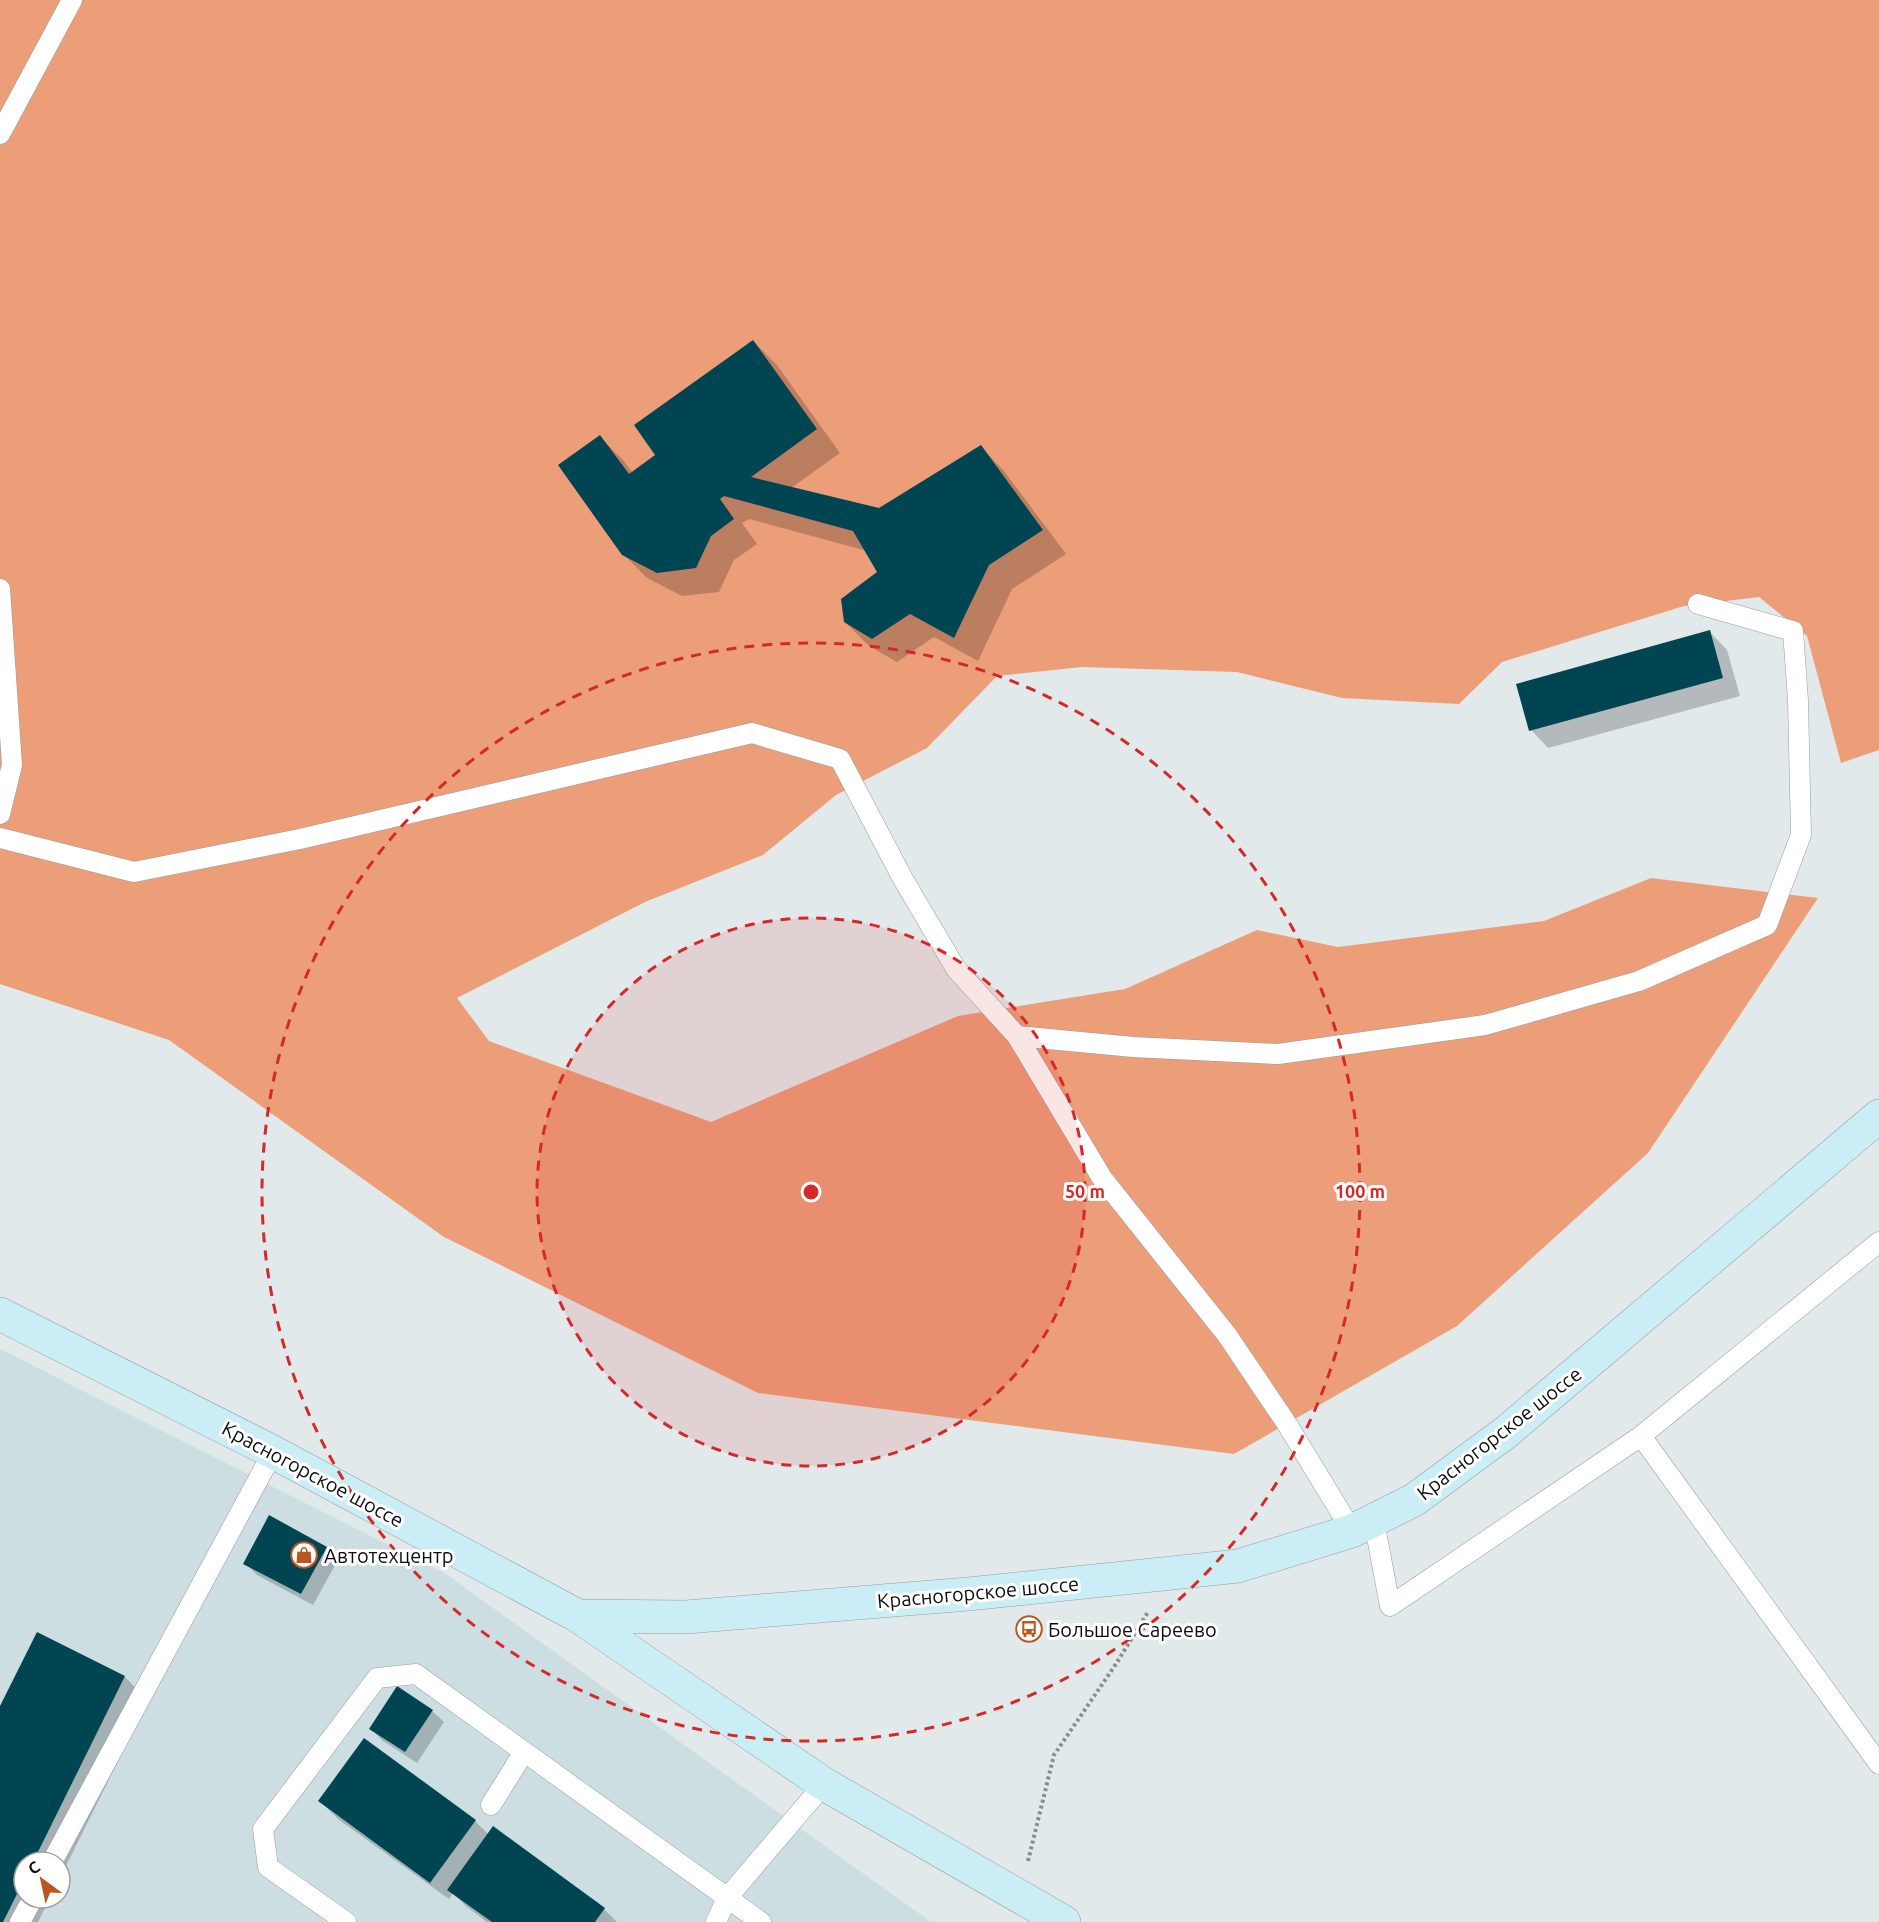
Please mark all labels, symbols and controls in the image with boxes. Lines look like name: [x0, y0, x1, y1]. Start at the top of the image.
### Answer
text: 50 m: [1065, 1181, 1105, 1201]
text: 100 m: [1335, 1181, 1385, 1201]
centre of rings: [801, 1182, 821, 1202]
street label: Красногорское шоссе: [1412, 1362, 1586, 1504]
street label: Красногорское шоссе: [218, 1416, 408, 1532]
shop icon: Автотехцентр: [289, 1540, 319, 1570]
place label: Автотехцентр: [324, 1544, 454, 1567]
street label: Красногорское шоссе: [876, 1572, 1080, 1612]
bus stop icon: Большое Сареево: [1014, 1614, 1044, 1644]
place label: Большое Сареево: [1048, 1618, 1217, 1641]
north arrow: [12, 1850, 72, 1910]
text: С: [25, 1857, 43, 1878]

